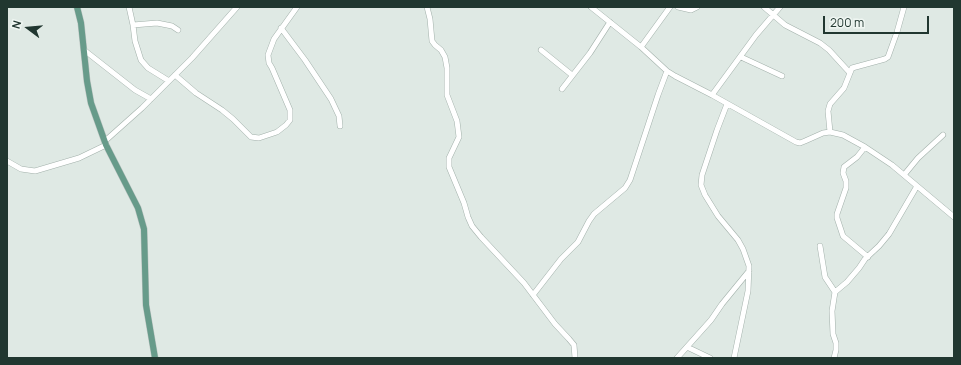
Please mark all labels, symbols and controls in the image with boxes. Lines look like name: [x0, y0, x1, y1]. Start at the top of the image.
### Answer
north arrow: [8, 8, 48, 48]
scale bar: [825, 8, 931, 34]
text: 200 m: [830, 14, 864, 31]
text: N: [8, 19, 24, 30]

